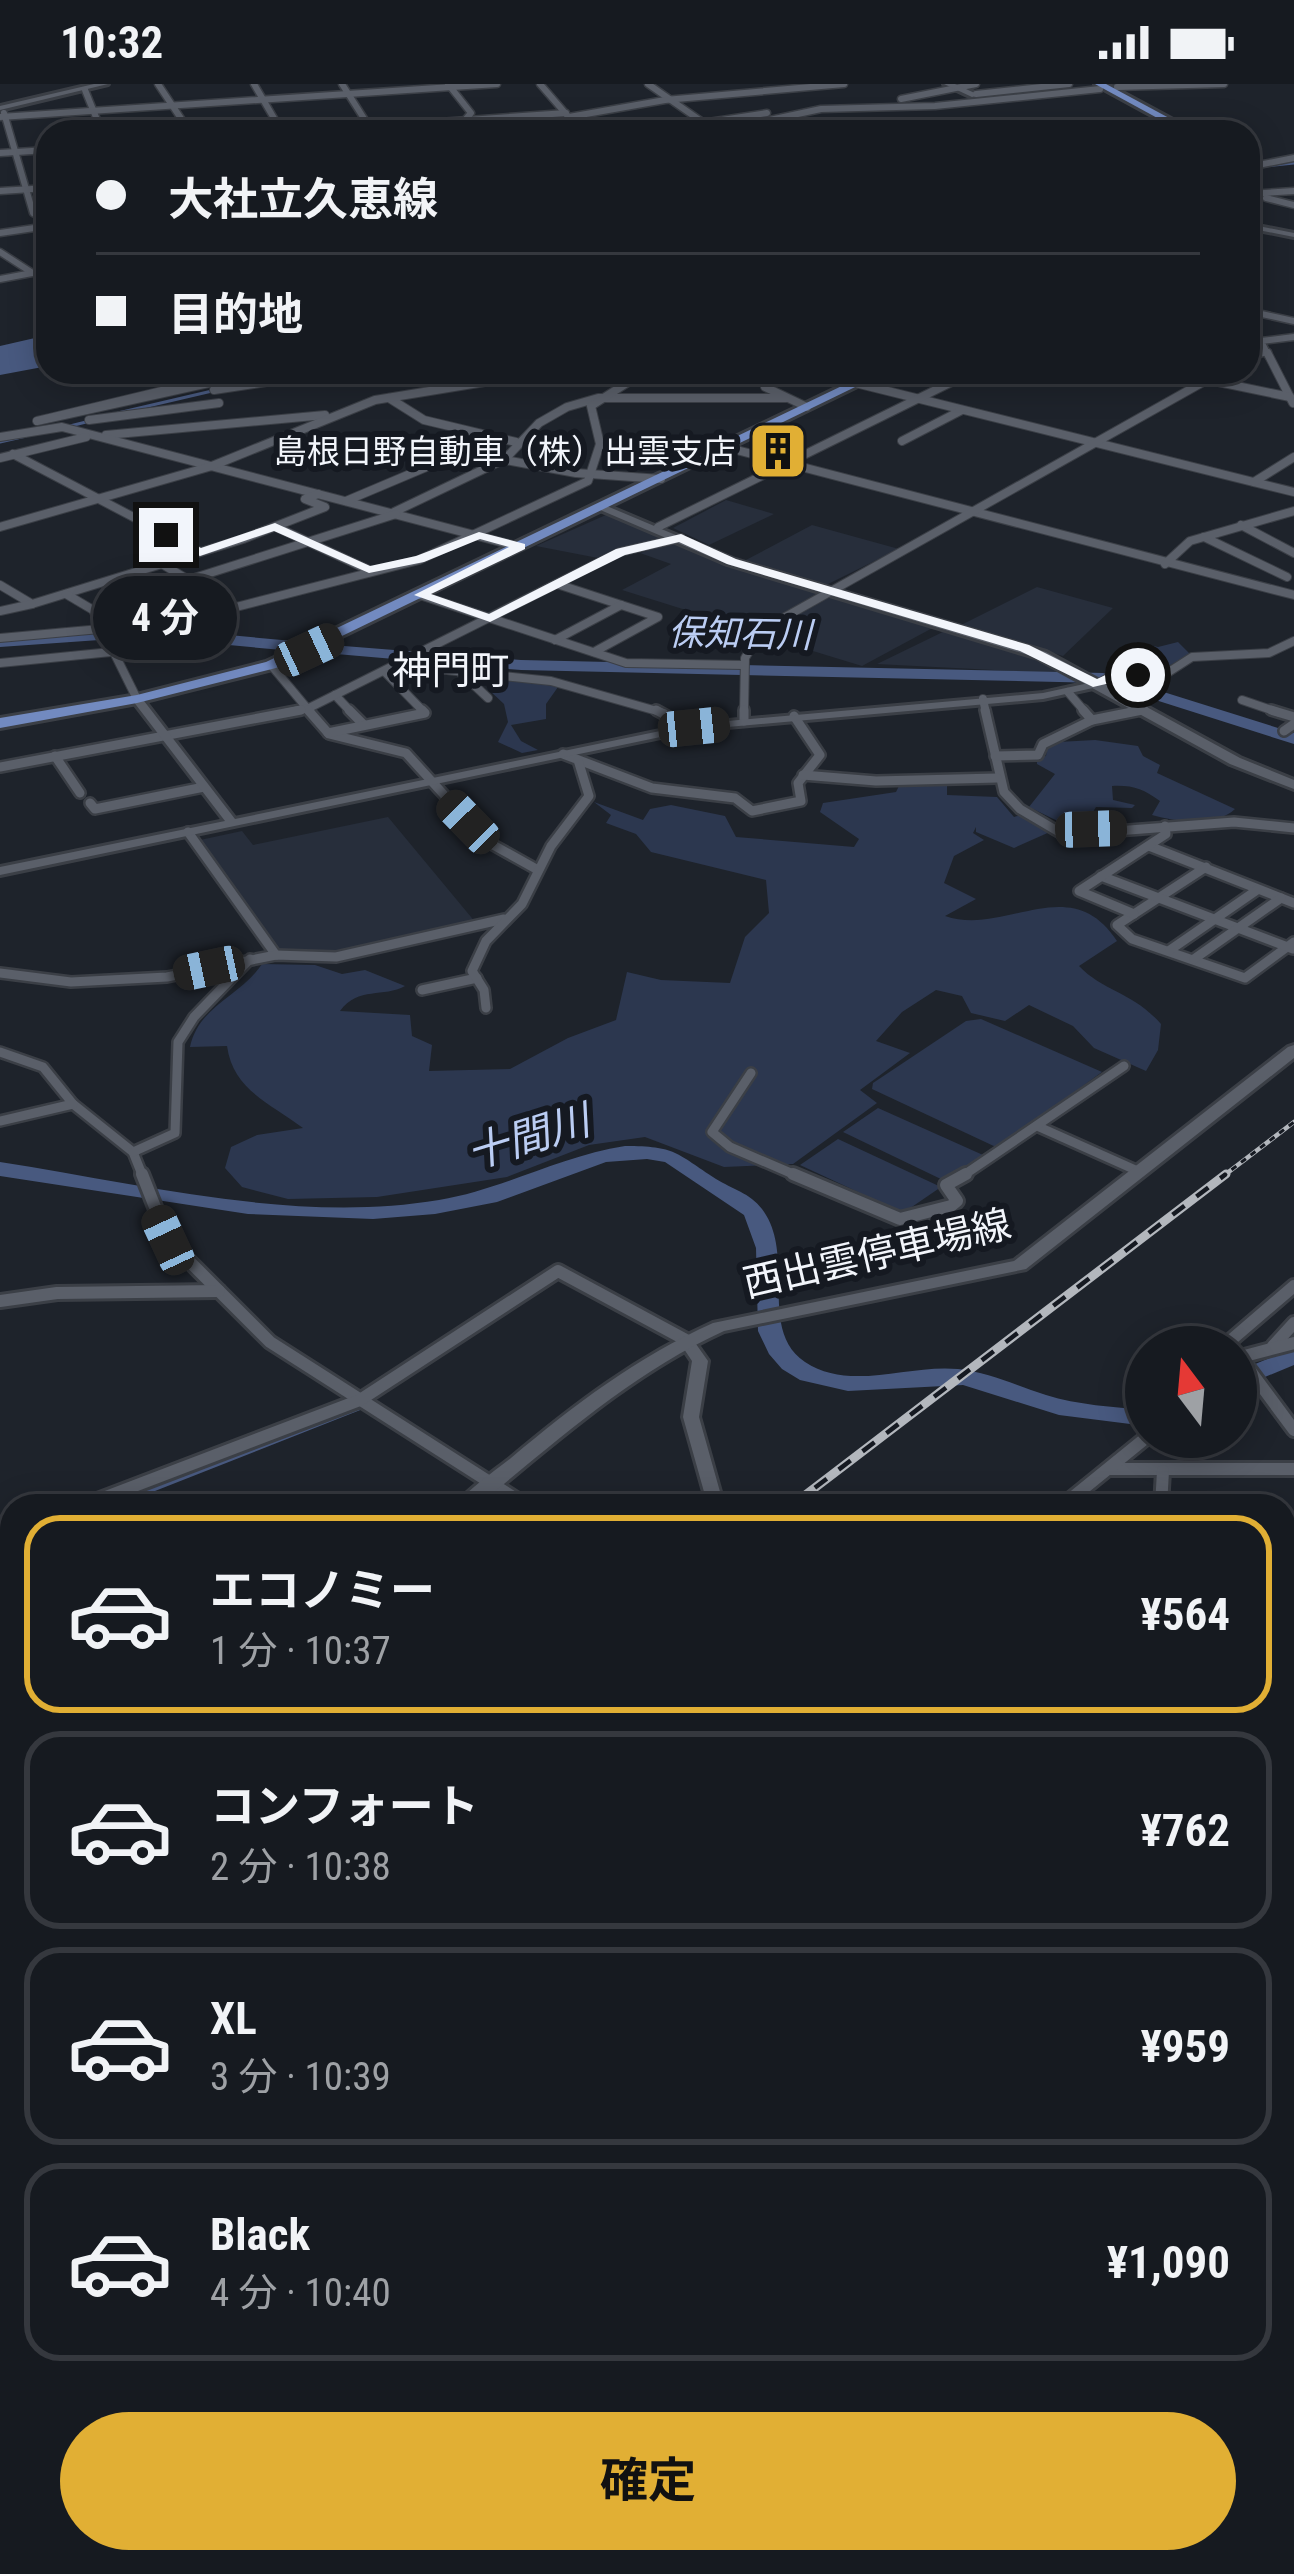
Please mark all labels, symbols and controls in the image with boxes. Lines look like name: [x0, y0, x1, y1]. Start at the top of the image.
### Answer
text: 10:32: [60, 16, 163, 69]
text: 大社立久恵線: [168, 173, 438, 226]
text: 目的地: [168, 288, 303, 341]
building icon: 島根日野自動車（株）出雲支店: [747, 420, 809, 482]
place label: 島根日野自動車（株）出雲支店: [274, 432, 736, 471]
route end: [139, 508, 193, 562]
callout: 4 分: [94, 577, 238, 661]
text: 4 分: [131, 595, 199, 641]
water label: 保知石川: [668, 612, 816, 656]
car: [269, 618, 349, 682]
district label: 神門町: [392, 648, 510, 694]
route start: [1111, 648, 1165, 702]
car: [656, 705, 732, 749]
car: [430, 784, 506, 860]
car: [1054, 810, 1128, 848]
car: [170, 943, 248, 993]
water label: 十間川: [461, 1094, 599, 1179]
car: [136, 1200, 200, 1280]
street label: 西出雲停車場線: [739, 1201, 1015, 1307]
north arrow: [1125, 1326, 1257, 1458]
map controls: [1125, 1326, 1257, 1458]
icon: car: [66, 1560, 174, 1668]
text: エコノミー: [210, 1564, 435, 1617]
text: ¥564: [1140, 1588, 1230, 1641]
text: 1 分 · 10:37: [210, 1628, 391, 1674]
icon: car: [66, 1776, 174, 1884]
text: コンフォート: [210, 1780, 479, 1833]
text: ¥762: [1140, 1804, 1230, 1857]
text: 2 分 · 10:38: [210, 1844, 391, 1890]
icon: car: [66, 1992, 174, 2100]
text: XL: [210, 1992, 257, 2045]
text: ¥959: [1140, 2020, 1230, 2073]
text: 3 分 · 10:39: [210, 2054, 391, 2100]
icon: car: [66, 2208, 174, 2316]
text: Black: [210, 2208, 310, 2261]
text: ¥1,090: [1107, 2236, 1230, 2289]
text: 4 分 · 10:40: [210, 2270, 391, 2316]
button: 確定: [60, 2412, 1236, 2550]

